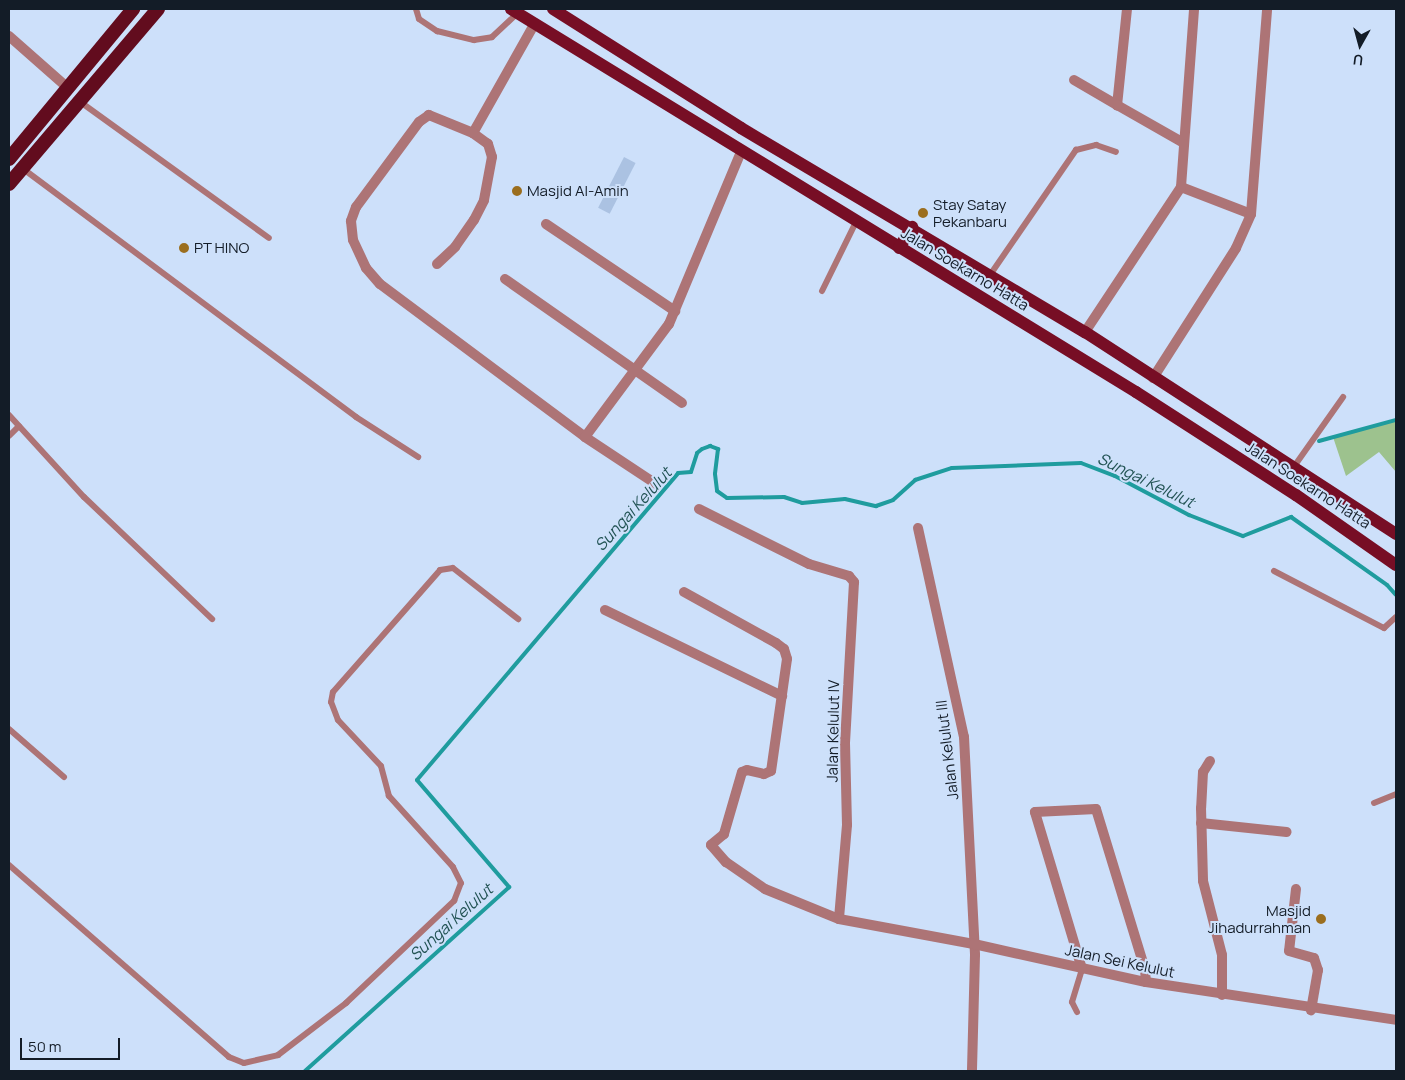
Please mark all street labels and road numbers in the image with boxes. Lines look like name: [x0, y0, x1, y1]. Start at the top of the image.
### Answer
street label: Jalan Soekarno Hatta: [898, 224, 1032, 314]
street label: Jalan Soekarno Hatta: [1242, 438, 1374, 532]
street label: Jalan Kelulut IV: [823, 680, 843, 782]
street label: Jalan Kelulut III: [932, 699, 962, 801]
street label: Jalan Sei Kelulut: [1064, 941, 1176, 981]

